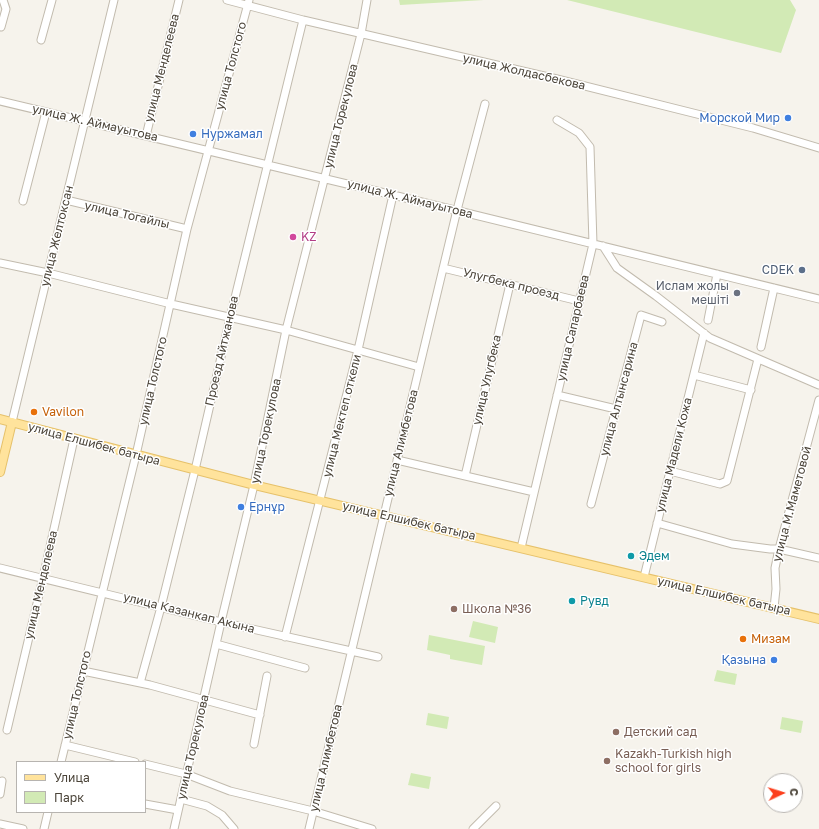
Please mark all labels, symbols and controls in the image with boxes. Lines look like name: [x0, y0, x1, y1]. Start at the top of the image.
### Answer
street label: улица Менделеева: [142, 12, 182, 124]
street label: улица Толстого: [212, 20, 250, 112]
street label: улица Жолдасбекова: [461, 51, 587, 93]
street label: улица Торекулова: [321, 62, 361, 170]
street label: улица Ж. Аймауытова: [31, 101, 159, 145]
place label: Морской Мир: [699, 111, 780, 125]
marker: Морской Мир: [783, 113, 793, 123]
place label: Нуржамал: [201, 127, 263, 141]
marker: Нуржамал: [188, 129, 198, 139]
street label: улица Ж. Аймауытова: [346, 176, 474, 222]
street label: улица Желтоксан: [37, 184, 77, 288]
street label: улица Тогайлы: [83, 198, 171, 232]
place label: KZ: [301, 230, 316, 244]
marker: KZ: [288, 232, 298, 242]
place label: CDEK: [762, 263, 794, 277]
street label: Улугбека проезд: [461, 265, 561, 303]
marker: CDEK: [797, 265, 807, 275]
street label: улица Сапарбаева: [554, 273, 592, 383]
place label: Ислам жолы мешіті: [656, 279, 729, 307]
marker: Ислам жолы мешіті: [732, 288, 742, 298]
street label: Проезд Айтжанова: [202, 294, 242, 408]
street label: улица Улугбека: [470, 333, 504, 427]
street label: улица Толстого: [136, 335, 170, 427]
street label: улица Алтынсарина: [597, 340, 641, 458]
street label: улица Мектеп откели: [320, 353, 364, 479]
street label: улица Торекулова: [248, 377, 284, 485]
street label: улица Алимбетова: [381, 388, 421, 498]
street label: улица Мадели Кожа: [653, 396, 695, 514]
place label: Vavilon: [42, 405, 84, 419]
marker: Vavilon: [29, 407, 39, 417]
street label: улица Елшибек батыра: [26, 419, 162, 469]
street label: улица М.Маметовой: [770, 445, 814, 563]
street label: улица Елшибек батыра: [341, 499, 477, 543]
place label: Ернұр: [249, 500, 285, 514]
marker: Ернұр: [236, 502, 246, 512]
street label: улица Менделеева: [21, 529, 61, 641]
place label: Эдем: [639, 549, 670, 563]
marker: Эдем: [626, 551, 636, 561]
street label: улица Елшибек батыра: [656, 574, 792, 618]
street label: улица Казанкап Акына: [122, 590, 256, 636]
place label: Рувд: [580, 594, 609, 608]
marker: Рувд: [567, 596, 577, 606]
place label: Школа №36: [462, 602, 532, 616]
marker: Школа №36: [449, 604, 459, 614]
place label: Мизам: [751, 632, 790, 646]
marker: Мизам: [738, 634, 748, 644]
street label: улица Толстого: [60, 649, 94, 741]
place label: Қазына: [722, 653, 766, 667]
marker: Қазына: [769, 655, 779, 665]
street label: улица Торекулова: [174, 693, 212, 801]
street label: улица Алимбетова: [307, 703, 345, 813]
place label: Детский сад: [624, 725, 697, 739]
marker: Детский сад: [611, 727, 621, 737]
place label: Kazakh-Turkish high school for girls: [615, 747, 732, 775]
marker: Kazakh-Turkish high school for girls: [602, 756, 612, 766]
legend: [16, 761, 146, 813]
text: Улица: [54, 770, 90, 785]
north arrow: [763, 773, 803, 813]
text: С: [788, 788, 801, 797]
text: Парк: [54, 790, 84, 805]

